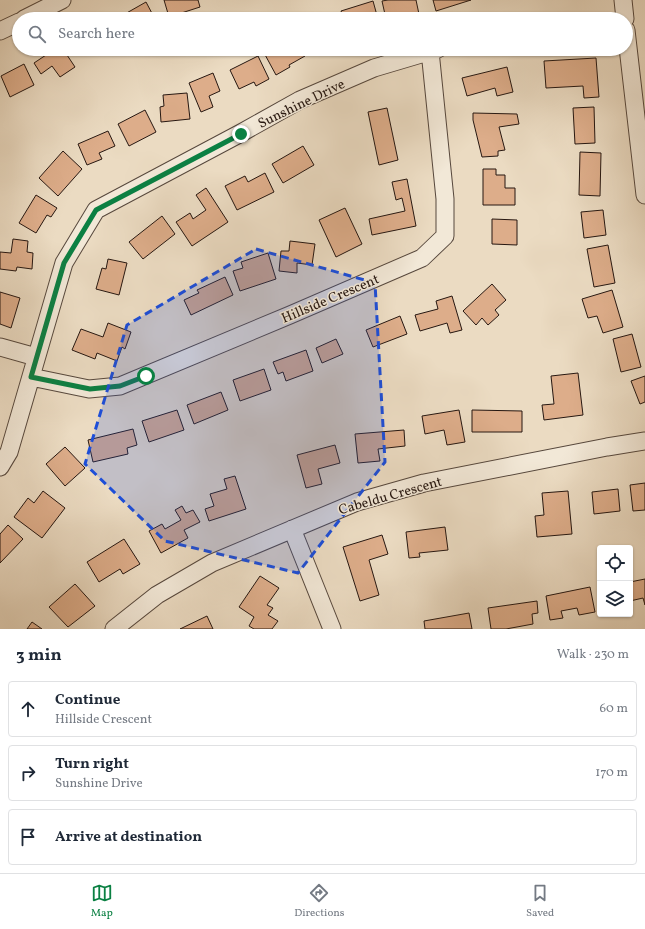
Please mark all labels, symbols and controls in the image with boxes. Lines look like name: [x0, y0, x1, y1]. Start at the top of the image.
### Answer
search box: [12, 12, 633, 56]
icon: search: [26, 23, 48, 45]
text: Search here: [58, 24, 135, 45]
street label: Sunshine Drive: [255, 75, 349, 134]
route end: [232, 125, 250, 143]
street label: Hillside Crescent: [279, 270, 382, 329]
route start: [137, 367, 155, 385]
street label: Cabeldu Crescent: [336, 473, 445, 520]
map controls: [597, 545, 633, 617]
button: locate: [597, 545, 633, 581]
button: layers: [597, 581, 633, 617]
text: 3 min: [16, 644, 62, 667]
text: Walk · 230 m: [557, 646, 629, 664]
text: Continue: [55, 690, 120, 711]
icon: ahead: [17, 698, 39, 720]
text: 60 m: [600, 700, 628, 718]
text: Hillside Crescent: [55, 711, 152, 729]
text: Turn right: [55, 754, 129, 775]
icon: right: [17, 762, 39, 784]
text: 170 m: [595, 764, 628, 782]
text: Sunshine Drive: [55, 775, 143, 793]
icon: arrive: [17, 826, 39, 848]
text: Arrive at destination: [55, 827, 202, 848]
tab: Map: [91, 882, 113, 921]
tab: Directions: [294, 882, 345, 921]
tab: Saved: [526, 882, 554, 921]

